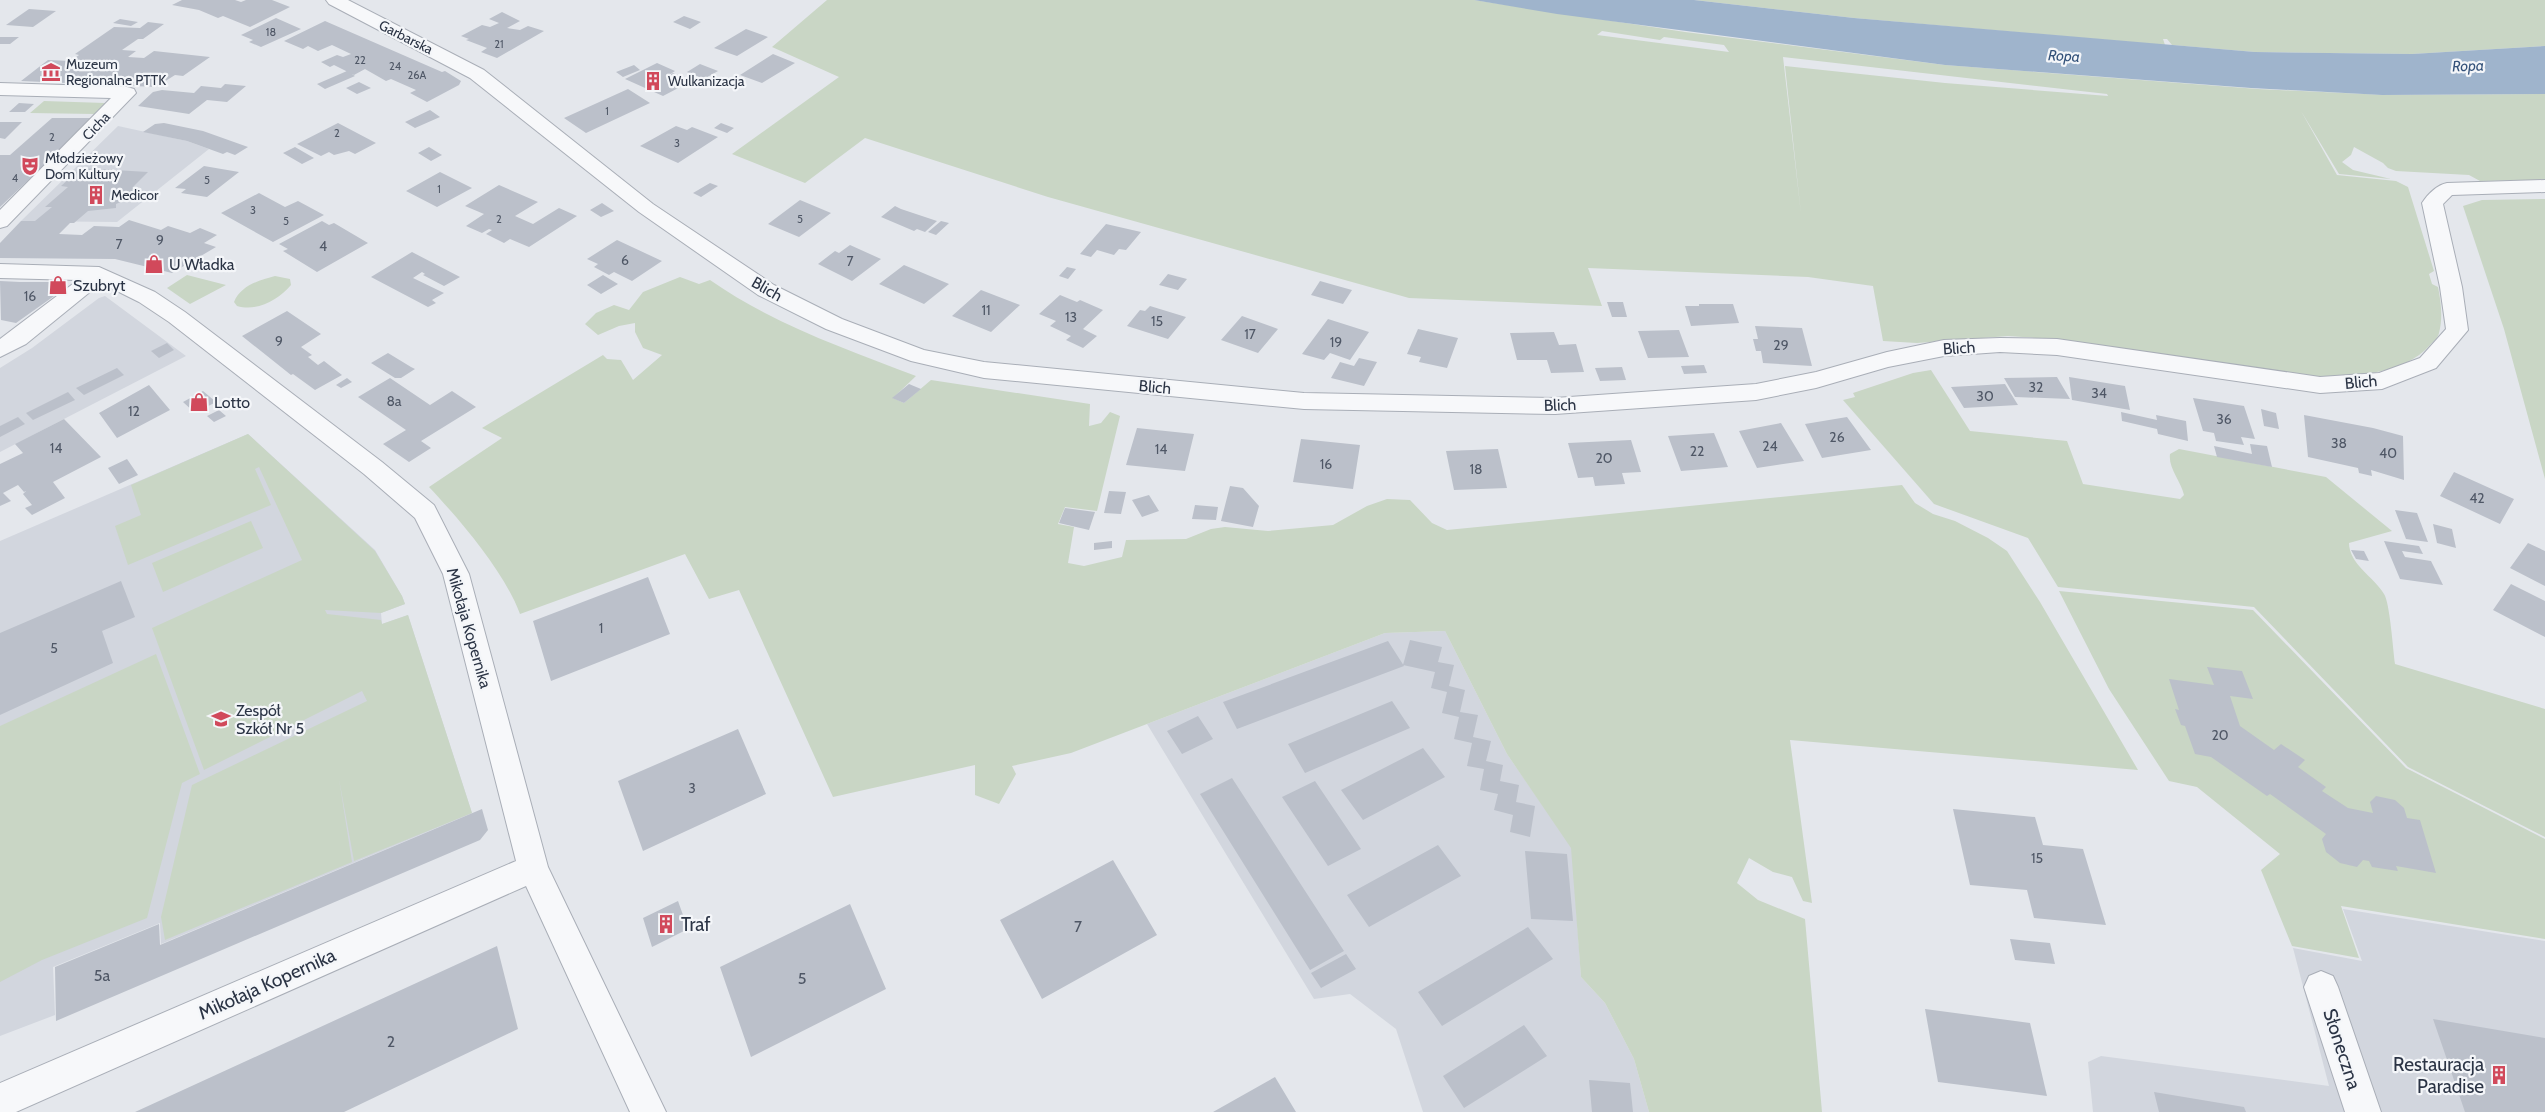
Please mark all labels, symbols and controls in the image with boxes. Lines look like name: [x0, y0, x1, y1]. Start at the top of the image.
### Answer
street label: Garbarska: [376, 16, 436, 58]
house number: 18: [266, 25, 276, 39]
house number: 21: [494, 37, 504, 51]
water label: Ropa: [2048, 46, 2080, 66]
house number: 22: [354, 53, 366, 67]
place label: Muzeum Regionalne PTTK: [66, 55, 166, 89]
water label: Ropa: [2452, 56, 2484, 76]
house number: 24: [389, 59, 402, 73]
museum icon: Muzeum Regionalne PTTK: [40, 61, 62, 83]
house number: 26A: [408, 68, 427, 82]
building icon: Wulkanizacja: [642, 70, 664, 92]
place label: Wulkanizacja: [668, 72, 745, 90]
house number: 1: [605, 104, 609, 118]
street label: Cicha: [78, 108, 114, 144]
house number: 2: [334, 126, 340, 140]
house number: 2: [49, 130, 55, 144]
house number: 3: [674, 136, 680, 150]
place label: Młodzieżowy Dom Kultury: [45, 149, 123, 183]
theatre icon: Młodzieżowy Dom Kultury: [19, 155, 41, 177]
house number: 4: [12, 171, 19, 185]
house number: 5: [204, 173, 210, 187]
house number: 1: [437, 182, 441, 196]
building icon: Medicor: [85, 184, 107, 206]
place label: Medicor: [111, 186, 159, 204]
house number: 3: [250, 203, 256, 217]
house number: 2: [496, 212, 502, 226]
house number: 5: [797, 212, 803, 226]
house number: 5: [283, 214, 289, 228]
house number: 9: [156, 231, 164, 249]
house number: 7: [115, 235, 123, 253]
house number: 4: [319, 237, 327, 255]
house number: 6: [621, 251, 629, 269]
house number: 7: [846, 252, 854, 270]
shop icon: U Władka: [143, 253, 165, 275]
place label: U Władka: [169, 255, 235, 274]
street label: Blich: [748, 273, 786, 305]
shop icon: Szubryt: [47, 274, 69, 296]
place label: Szubryt: [73, 276, 126, 295]
house number: 16: [24, 287, 36, 305]
house number: 11: [981, 301, 991, 319]
house number: 13: [1065, 308, 1077, 326]
house number: 15: [1151, 312, 1163, 330]
house number: 17: [1244, 325, 1256, 343]
house number: 9: [275, 332, 283, 350]
house number: 19: [1330, 333, 1342, 351]
house number: 29: [1773, 336, 1789, 354]
street label: Blich: [1942, 337, 1976, 359]
street label: Blich: [2344, 371, 2378, 393]
street label: Blich: [1138, 376, 1172, 398]
house number: 32: [2029, 378, 2043, 396]
house number: 34: [2091, 384, 2107, 402]
house number: 30: [1976, 387, 1994, 405]
shop icon: Lotto: [188, 391, 210, 413]
house number: 8a: [386, 392, 402, 410]
place label: Lotto: [214, 393, 250, 412]
street label: Blich: [1543, 395, 1577, 415]
house number: 12: [128, 402, 140, 420]
house number: 36: [2216, 410, 2232, 428]
house number: 26: [1829, 428, 1845, 446]
house number: 38: [2331, 434, 2347, 452]
house number: 24: [1762, 437, 1778, 455]
house number: 14: [50, 439, 62, 457]
house number: 14: [1155, 440, 1167, 458]
house number: 22: [1690, 442, 1704, 460]
house number: 40: [2379, 444, 2397, 462]
house number: 20: [1595, 449, 1613, 467]
house number: 16: [1320, 455, 1332, 473]
house number: 18: [1469, 460, 1483, 478]
house number: 42: [2469, 489, 2485, 507]
street label: Mikołaja Kopernika: [443, 566, 495, 691]
house number: 1: [599, 619, 603, 637]
house number: 5: [50, 639, 58, 657]
place label: Zespół Szkół Nr 5: [236, 701, 304, 738]
school or university icon: Zespół Szkół Nr 5: [210, 708, 232, 730]
house number: 20: [2211, 726, 2229, 744]
house number: 3: [688, 779, 696, 797]
house number: 15: [2031, 849, 2043, 867]
building icon: Traf: [655, 913, 677, 935]
place label: Traf: [681, 913, 711, 936]
house number: 7: [1074, 917, 1082, 936]
street label: Mikołaja Kopernika: [195, 943, 339, 1025]
house number: 5a: [94, 966, 110, 985]
house number: 5: [798, 969, 806, 988]
street label: Słoneczna: [2318, 1006, 2366, 1092]
house number: 2: [387, 1032, 395, 1051]
place label: Restauracja Paradise: [2393, 1053, 2484, 1098]
building icon: Restauracja Paradise: [2488, 1064, 2510, 1086]

